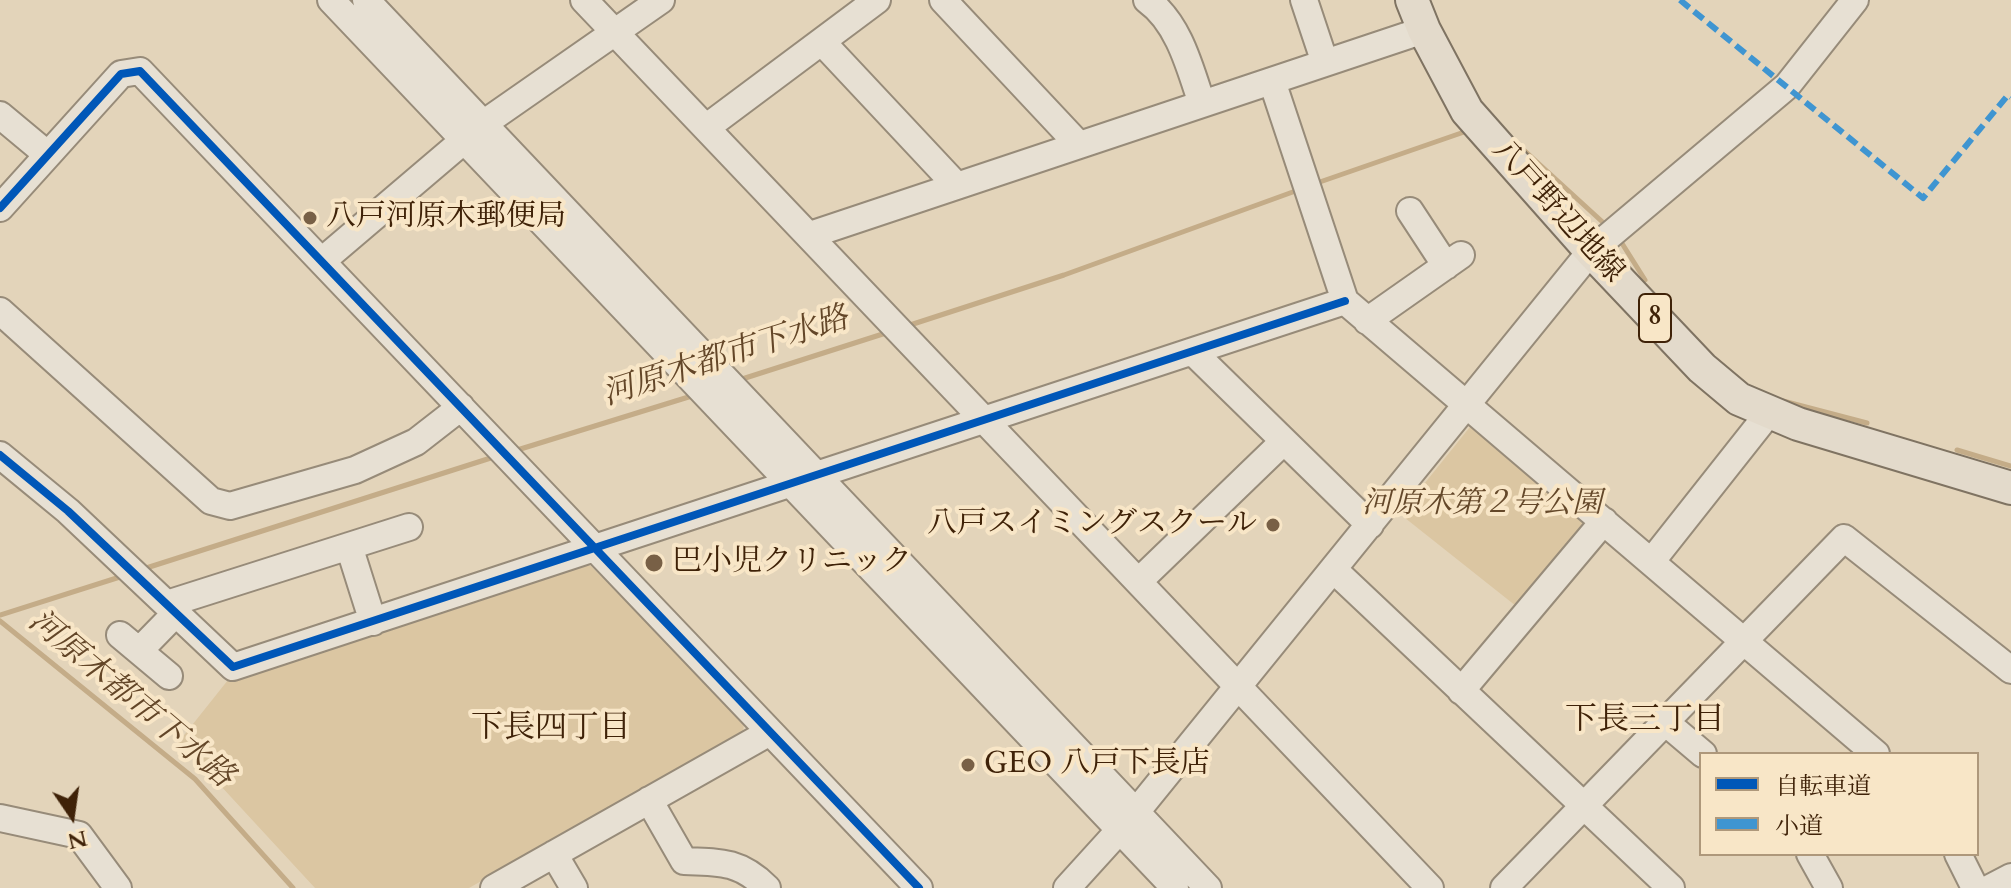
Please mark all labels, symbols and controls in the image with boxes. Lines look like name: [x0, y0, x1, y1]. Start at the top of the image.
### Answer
street label: 八戸野辺地線: [1483, 133, 1631, 291]
place label: 八戸河原木郵便局: [326, 200, 566, 236]
marker: 八戸河原木郵便局: [301, 209, 319, 227]
road number: 8: [1639, 294, 1671, 342]
water label: 河原木都市下水路: [598, 300, 854, 416]
park label: 河原木第２号公園: [1362, 487, 1602, 523]
place label: 八戸スイミングスクール: [927, 507, 1257, 543]
marker: 八戸スイミングスクール: [1264, 516, 1282, 534]
place label: 巴小児クリニック: [672, 545, 912, 581]
marker: 巴小児クリニック: [643, 552, 665, 574]
water label: 河原木都市下水路: [20, 603, 240, 797]
district label: 下長三丁目: [1565, 703, 1725, 741]
district label: 下長四丁目: [471, 711, 631, 749]
place label: GEO 八戸下長店: [984, 747, 1210, 783]
legend: [1699, 752, 1979, 856]
marker: GEO 八戸下長店: [959, 756, 977, 774]
text: 自転車道: [1775, 770, 1871, 803]
north arrow: [32, 776, 112, 856]
text: 小道: [1775, 810, 1823, 843]
text: N: [65, 823, 90, 856]

